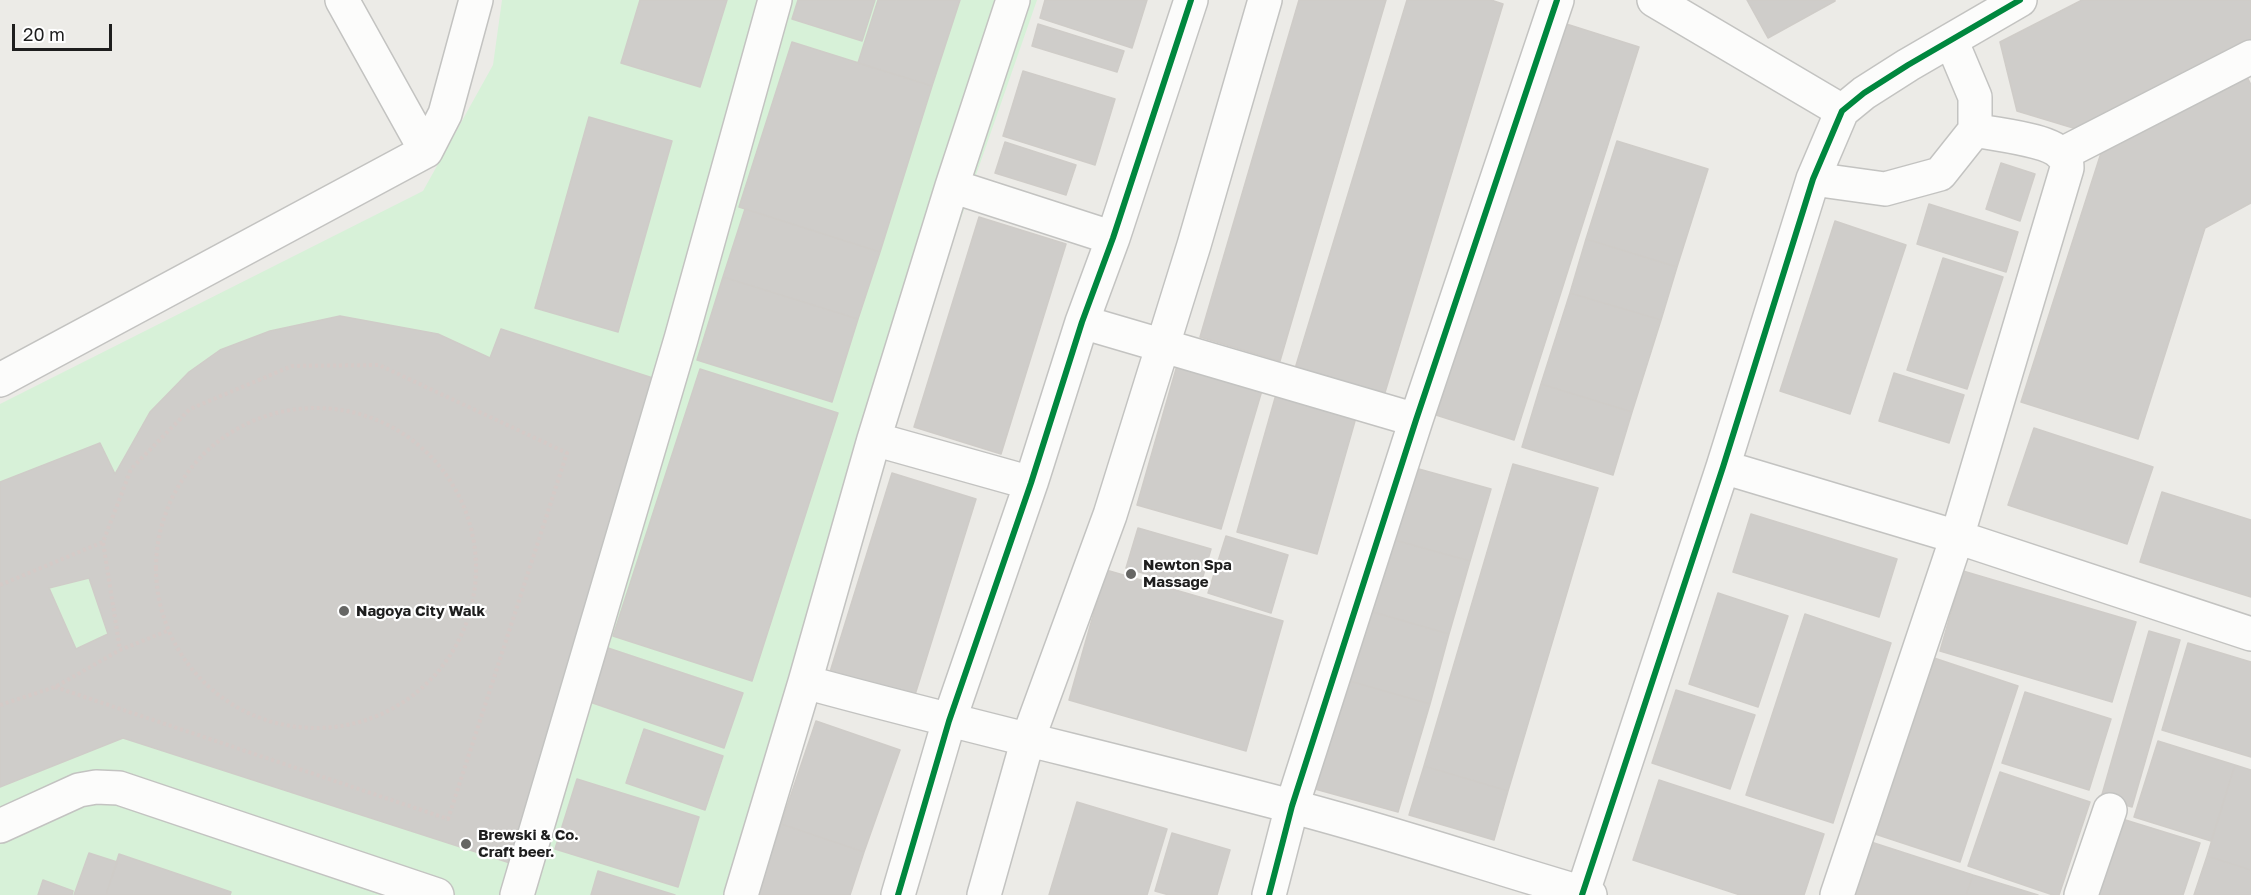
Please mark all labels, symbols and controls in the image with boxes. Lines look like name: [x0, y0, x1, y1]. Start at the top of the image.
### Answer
scale bar: [15, 12, 116, 50]
text: 20 m: [23, 23, 65, 45]
place label: Newton Spa Massage: [1143, 556, 1232, 591]
marker: Newton Spa Massage: [1124, 567, 1138, 581]
place label: Nagoya City Walk: [356, 602, 485, 620]
marker: Nagoya City Walk: [337, 604, 351, 618]
place label: Brewski & Co. Craft beer.: [478, 826, 579, 861]
marker: Brewski & Co. Craft beer.: [459, 837, 473, 851]

